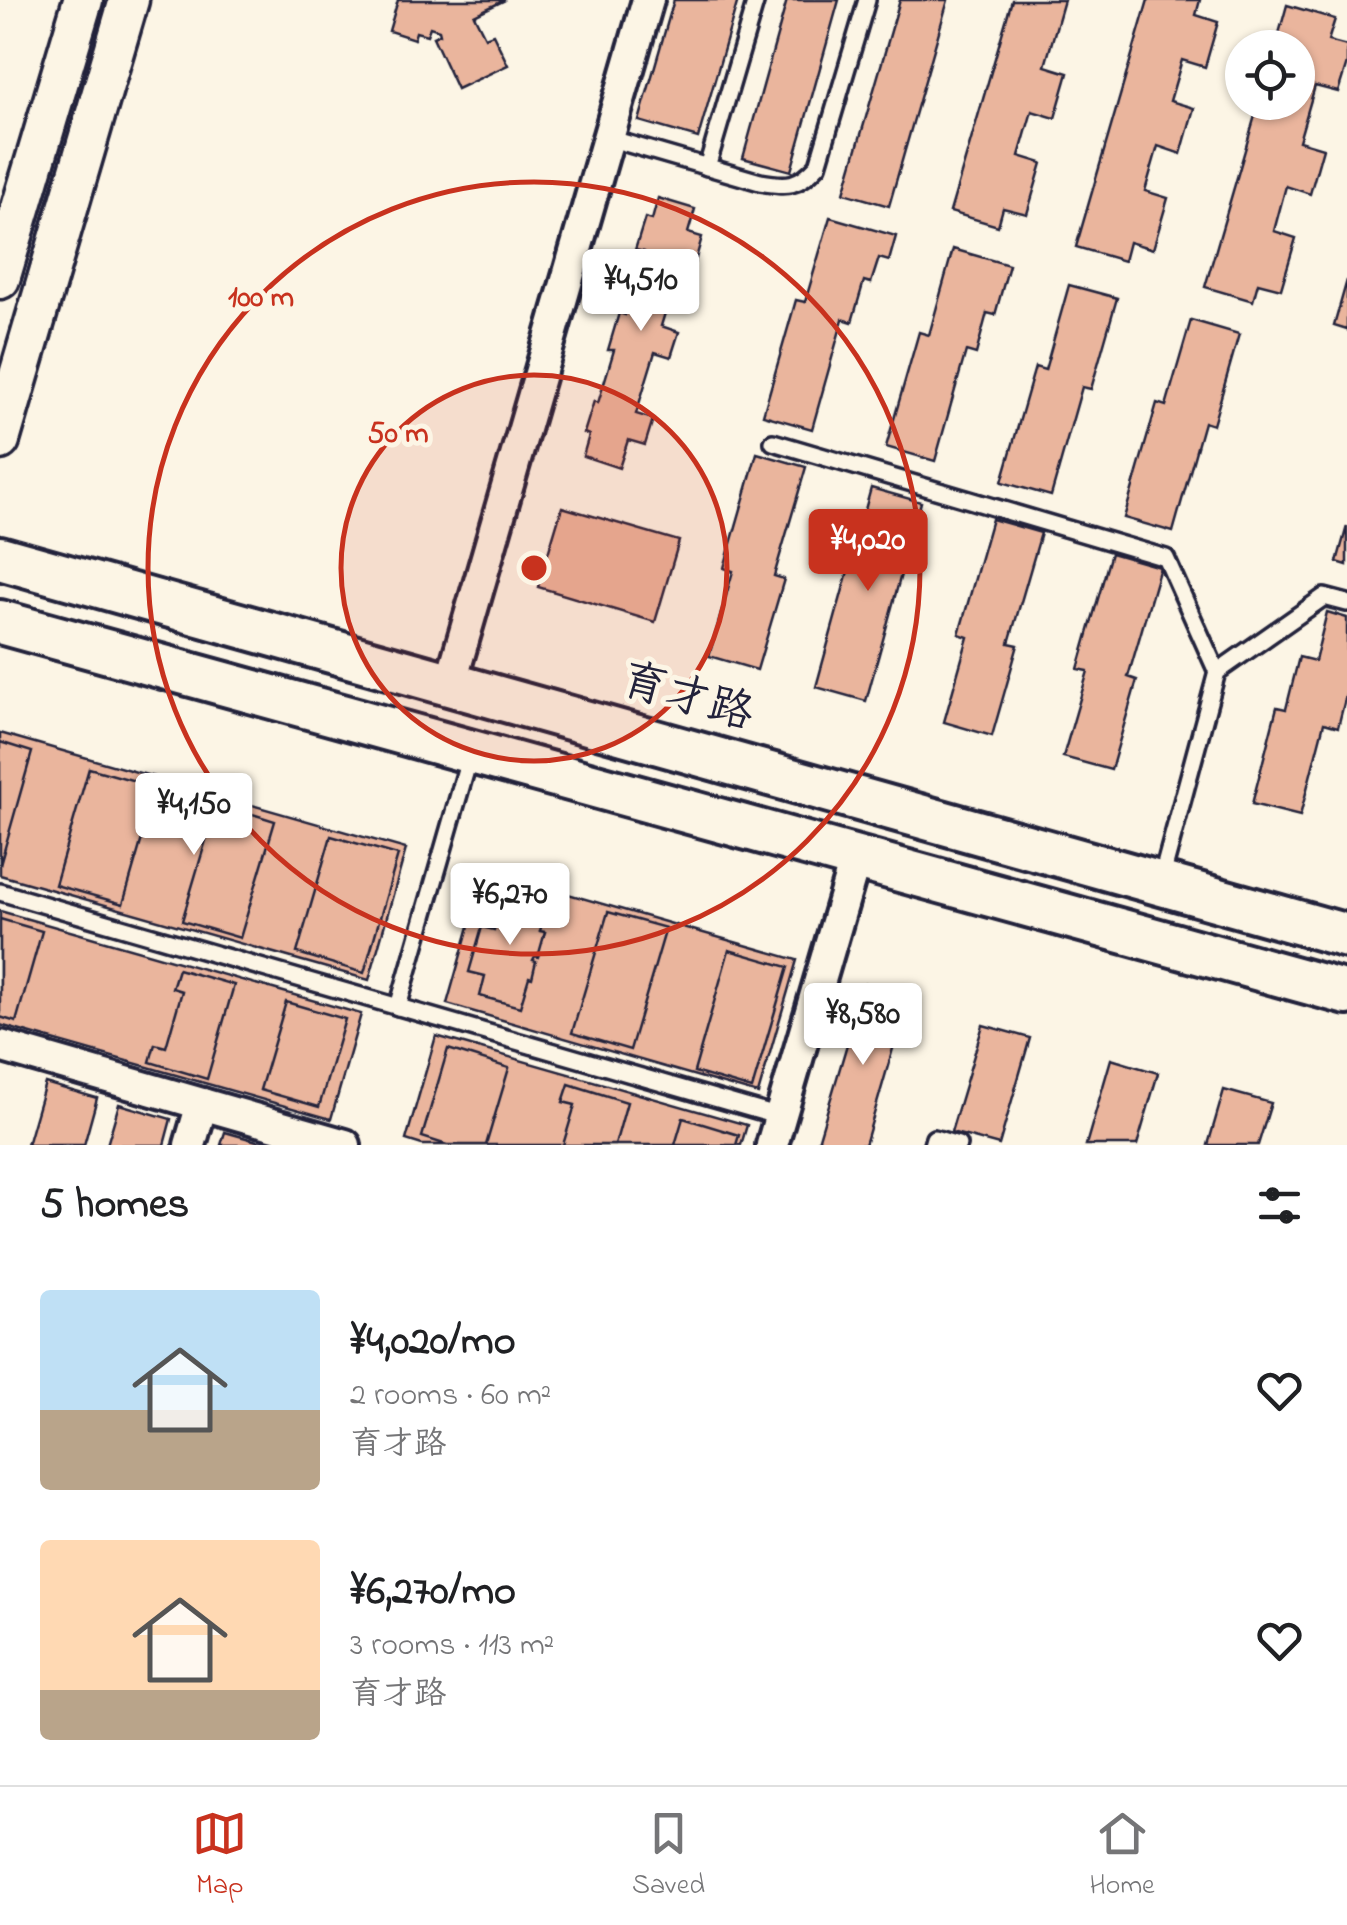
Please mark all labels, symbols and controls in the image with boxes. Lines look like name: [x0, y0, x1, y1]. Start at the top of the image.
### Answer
map controls: [1225, 30, 1315, 120]
button: locate: [1225, 30, 1315, 120]
pin: ¥4,510: [560, 249, 722, 334]
text: ¥4,510: [604, 258, 678, 305]
text: 100 m: [228, 277, 294, 321]
text: 50 m: [368, 413, 428, 457]
pin: ¥4,020: [787, 509, 949, 594]
text: ¥4,020: [831, 518, 905, 565]
centre of rings: [516, 550, 552, 586]
street label: 育才路: [613, 649, 761, 749]
pin: ¥4,150: [113, 773, 275, 858]
text: ¥4,150: [157, 782, 231, 829]
pin: ¥6,270: [429, 863, 591, 948]
text: ¥6,270: [473, 872, 547, 919]
pin: ¥8,580: [782, 983, 944, 1068]
text: ¥8,580: [826, 992, 900, 1039]
text: 5 homes: [40, 1175, 189, 1236]
icon: filters: [1252, 1178, 1307, 1233]
text: ¥4,020/mo: [350, 1312, 516, 1373]
icon: home: [120, 1330, 240, 1450]
icon: heart: [1252, 1363, 1307, 1418]
text: 2 rooms · 60 m²: [350, 1373, 551, 1420]
text: 育才路: [350, 1422, 446, 1469]
text: ¥6,270/mo: [350, 1562, 516, 1623]
icon: home: [120, 1580, 240, 1700]
icon: heart: [1252, 1613, 1307, 1668]
text: 3 rooms · 113 m²: [350, 1623, 554, 1670]
text: 育才路: [350, 1672, 446, 1719]
tab: Map: [192, 1806, 247, 1907]
tab: Saved: [632, 1806, 705, 1907]
tab: Home: [1090, 1806, 1155, 1907]

